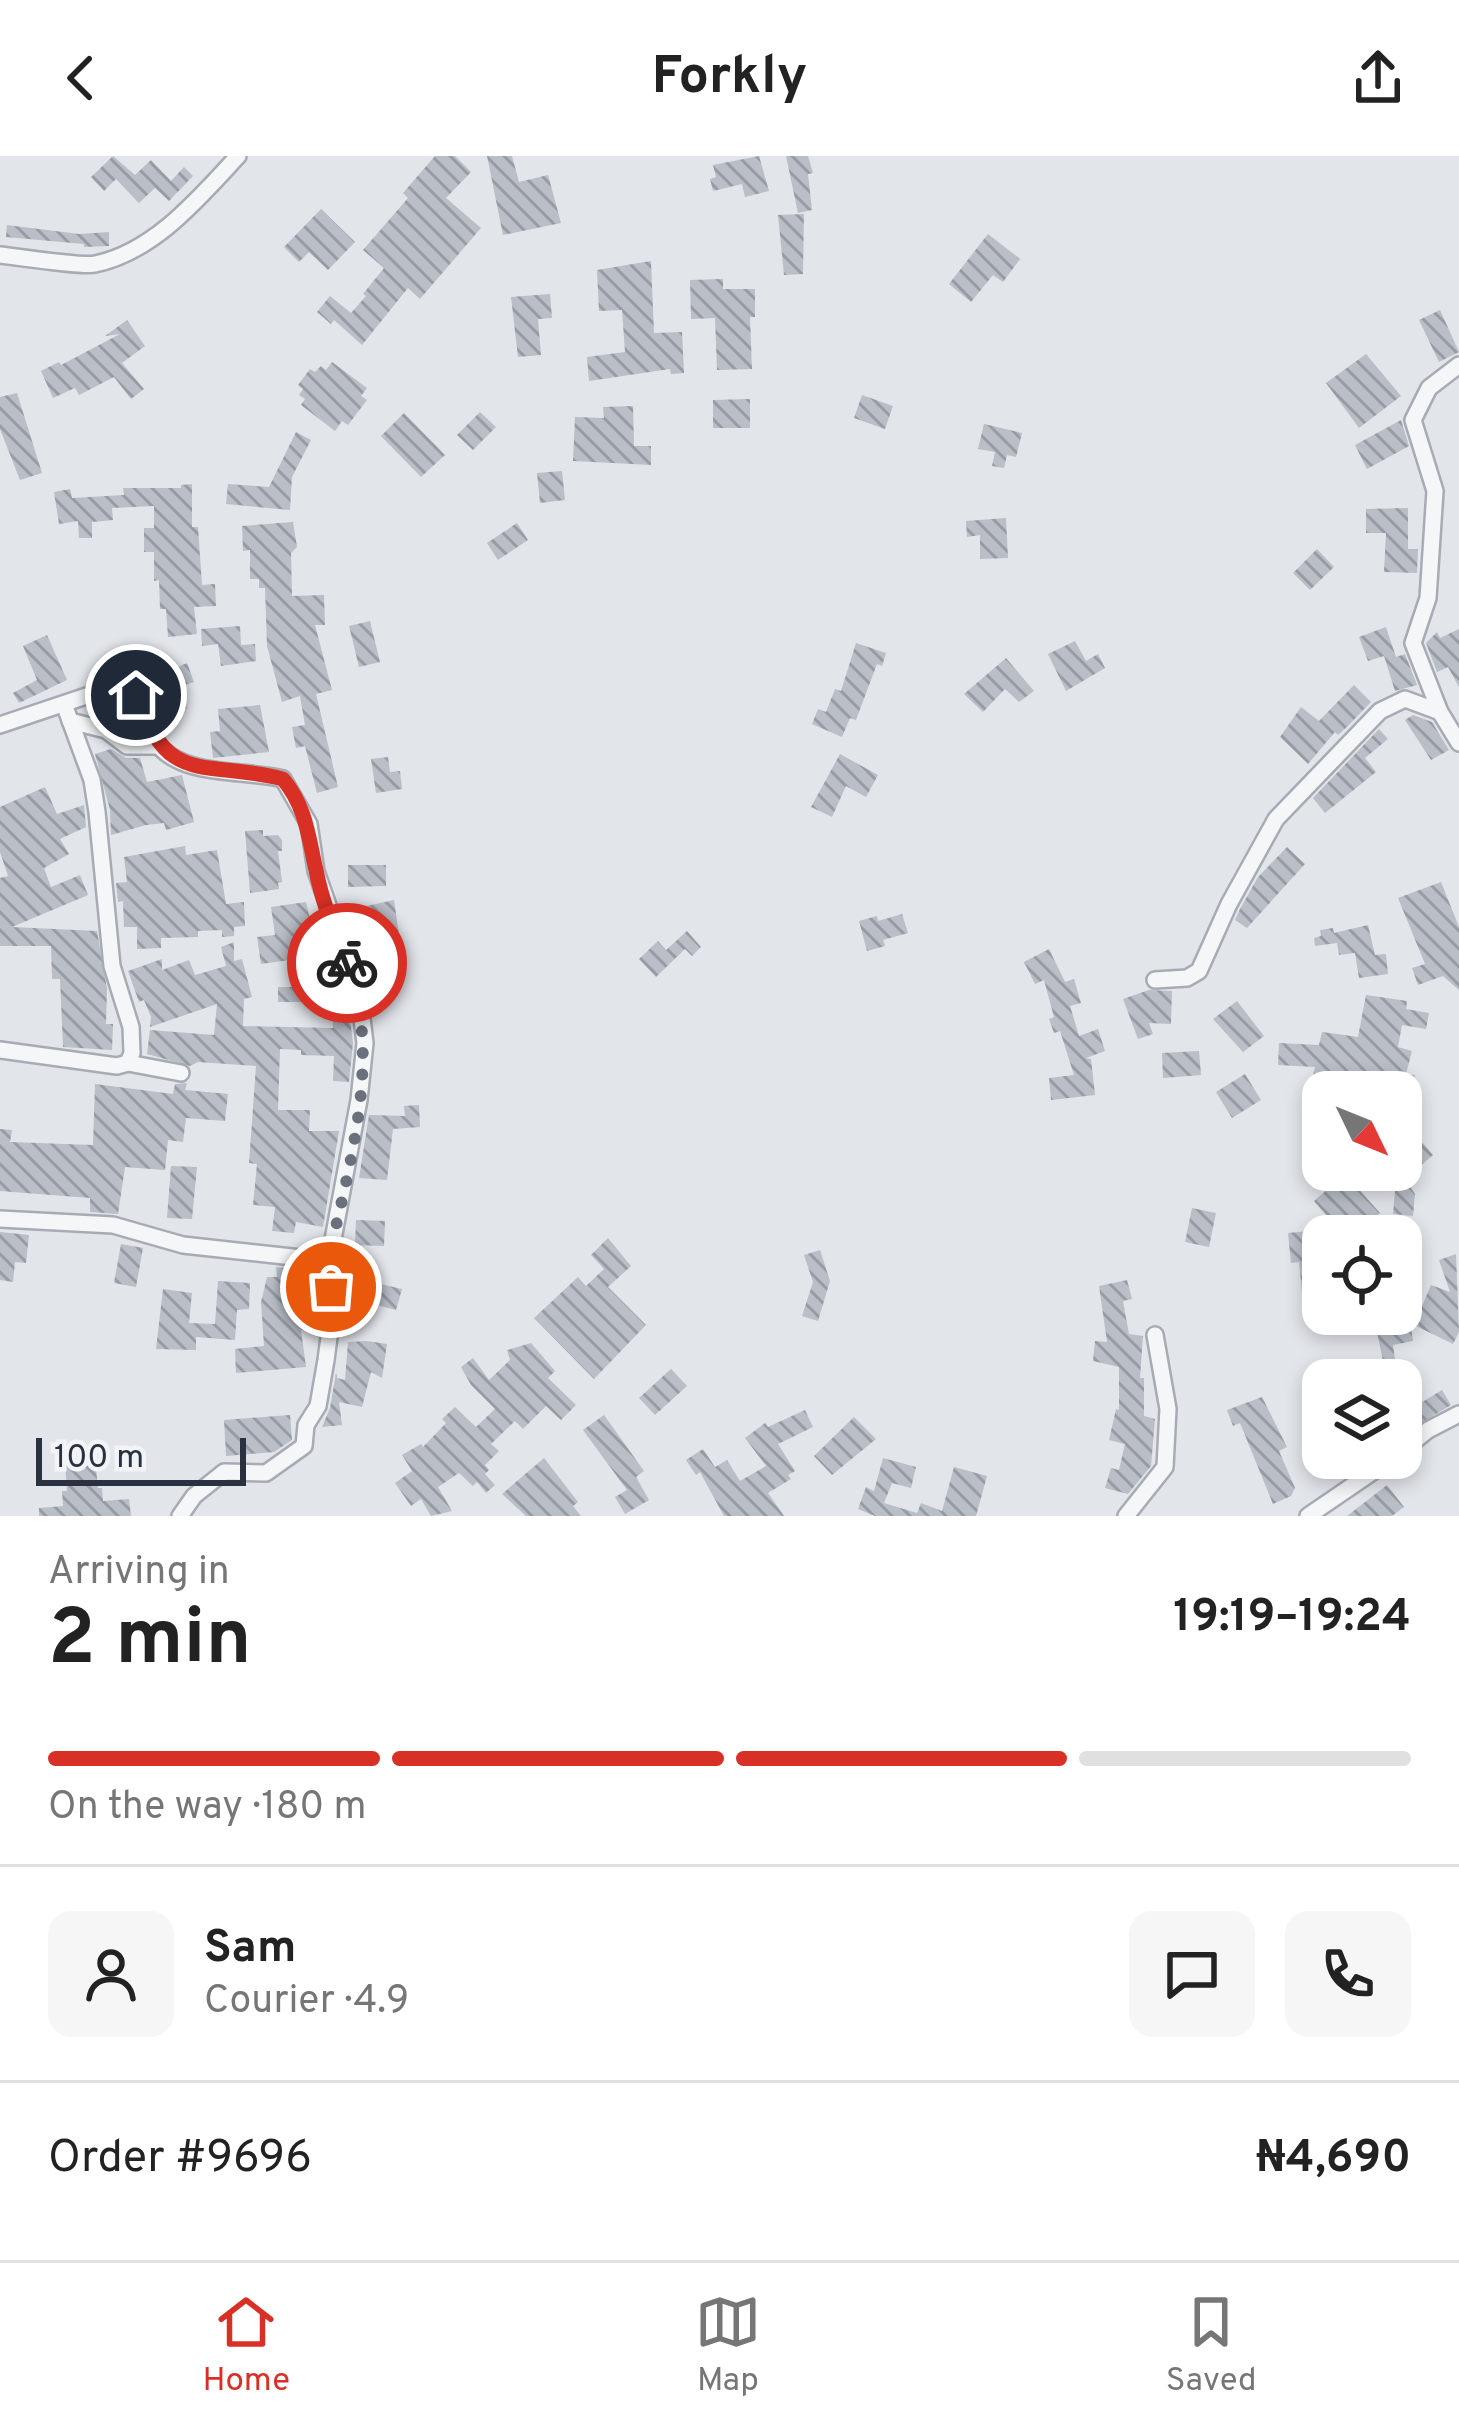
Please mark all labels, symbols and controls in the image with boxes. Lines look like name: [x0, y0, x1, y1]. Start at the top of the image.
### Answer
text: Forkly: [652, 44, 807, 113]
icon: back: [48, 45, 114, 111]
icon: share: [1345, 45, 1411, 111]
pin: [85, 644, 187, 746]
icon: home: [103, 662, 169, 728]
courier: [287, 903, 407, 1023]
icon: bike: [314, 930, 380, 996]
north arrow: [1302, 1071, 1422, 1191]
map controls: [1302, 1071, 1422, 1479]
button: locate: [1302, 1215, 1422, 1335]
pin: [280, 1236, 382, 1338]
icon: bag: [298, 1254, 364, 1320]
button: layers: [1302, 1359, 1422, 1479]
scale bar: [36, 1432, 246, 1485]
text: 100 m: [54, 1438, 144, 1480]
text: Arriving in: [48, 1549, 230, 1598]
text: 19:19–19:24: [1173, 1590, 1411, 1647]
text: 2 min: [48, 1593, 252, 1692]
text: On the way · 180 m: [48, 1784, 367, 1833]
button: person: [48, 1911, 174, 2037]
button: chat: [1129, 1911, 1255, 2037]
button: phone: [1285, 1911, 1411, 2037]
text: Sam: [204, 1921, 296, 1978]
text: Courier · 4.9: [204, 1978, 409, 2027]
text: Order #9696: [48, 2131, 312, 2188]
text: ₦4,690: [1256, 2131, 1411, 2188]
tab: Home: [202, 2289, 290, 2403]
tab: Map: [695, 2289, 761, 2403]
tab: Saved: [1166, 2289, 1257, 2403]

